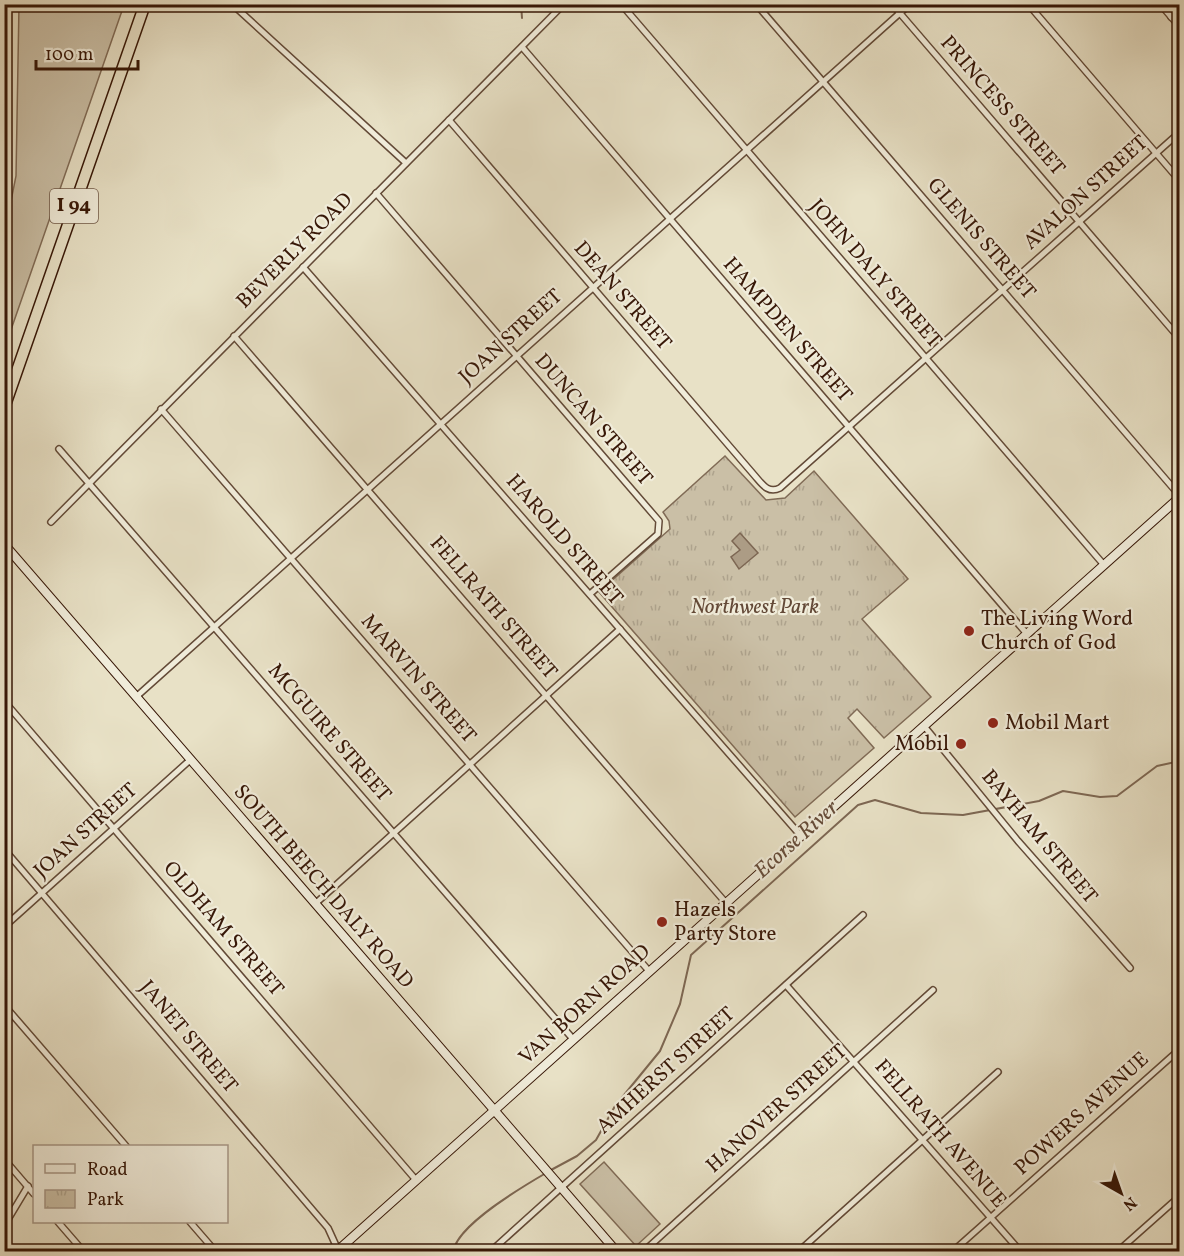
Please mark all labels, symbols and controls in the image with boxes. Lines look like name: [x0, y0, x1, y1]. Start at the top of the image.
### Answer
street label: PRINCESS STREET: [933, 30, 1071, 182]
scale bar: [36, 33, 138, 71]
text: 100 m: [45, 43, 94, 68]
street label: AVALON STREET: [1017, 129, 1155, 257]
street label: GLENIS STREET: [920, 172, 1042, 306]
street label: BEVERLY ROAD: [230, 186, 360, 316]
road number: I 94: [50, 189, 98, 223]
street label: JOHN DALY STREET: [802, 193, 948, 355]
street label: DEAN STREET: [566, 235, 678, 357]
street label: HAMPDEN STREET: [716, 251, 858, 409]
street label: JOAN STREET: [453, 283, 569, 391]
street label: DUNCAN STREET: [527, 347, 659, 493]
street label: HAROLD STREET: [499, 468, 629, 612]
street label: FELLRATH STREET: [423, 530, 563, 686]
park label: Northwest Park: [691, 593, 819, 622]
place label: The Living Word Church of God: [981, 605, 1133, 658]
street label: MARVIN STREET: [354, 608, 482, 750]
marker: The Living Word Church of God: [962, 624, 976, 638]
street label: MCGUIRE STREET: [261, 657, 397, 809]
place label: Mobil Mart: [1005, 709, 1110, 738]
marker: Mobil Mart: [986, 716, 1000, 730]
place label: Mobil: [895, 730, 949, 759]
marker: Mobil: [954, 737, 968, 751]
street label: BAYHAM STREET: [974, 764, 1104, 910]
street label: JOAN STREET: [28, 777, 144, 885]
street label: SOUTH BEECH DALY ROAD: [226, 779, 420, 995]
water label: Ecorse River: [748, 793, 847, 886]
street label: OLDHAM STREET: [156, 855, 290, 1003]
place label: Hazels Party Store: [674, 896, 776, 949]
marker: Hazels Party Store: [655, 915, 669, 929]
street label: VAN BORN ROAD: [513, 938, 657, 1072]
street label: JANET STREET: [132, 974, 244, 1100]
street label: AMHERST STREET: [590, 1001, 742, 1141]
street label: HANOVER STREET: [700, 1038, 854, 1180]
street label: POWERS AVENUE: [1008, 1046, 1156, 1182]
street label: FELLRATH AVENUE: [867, 1053, 1013, 1215]
legend: [33, 1145, 228, 1223]
text: Road: [87, 1158, 128, 1183]
north arrow: [1091, 1163, 1151, 1223]
text: Park: [87, 1188, 124, 1213]
text: N: [1118, 1191, 1141, 1215]

